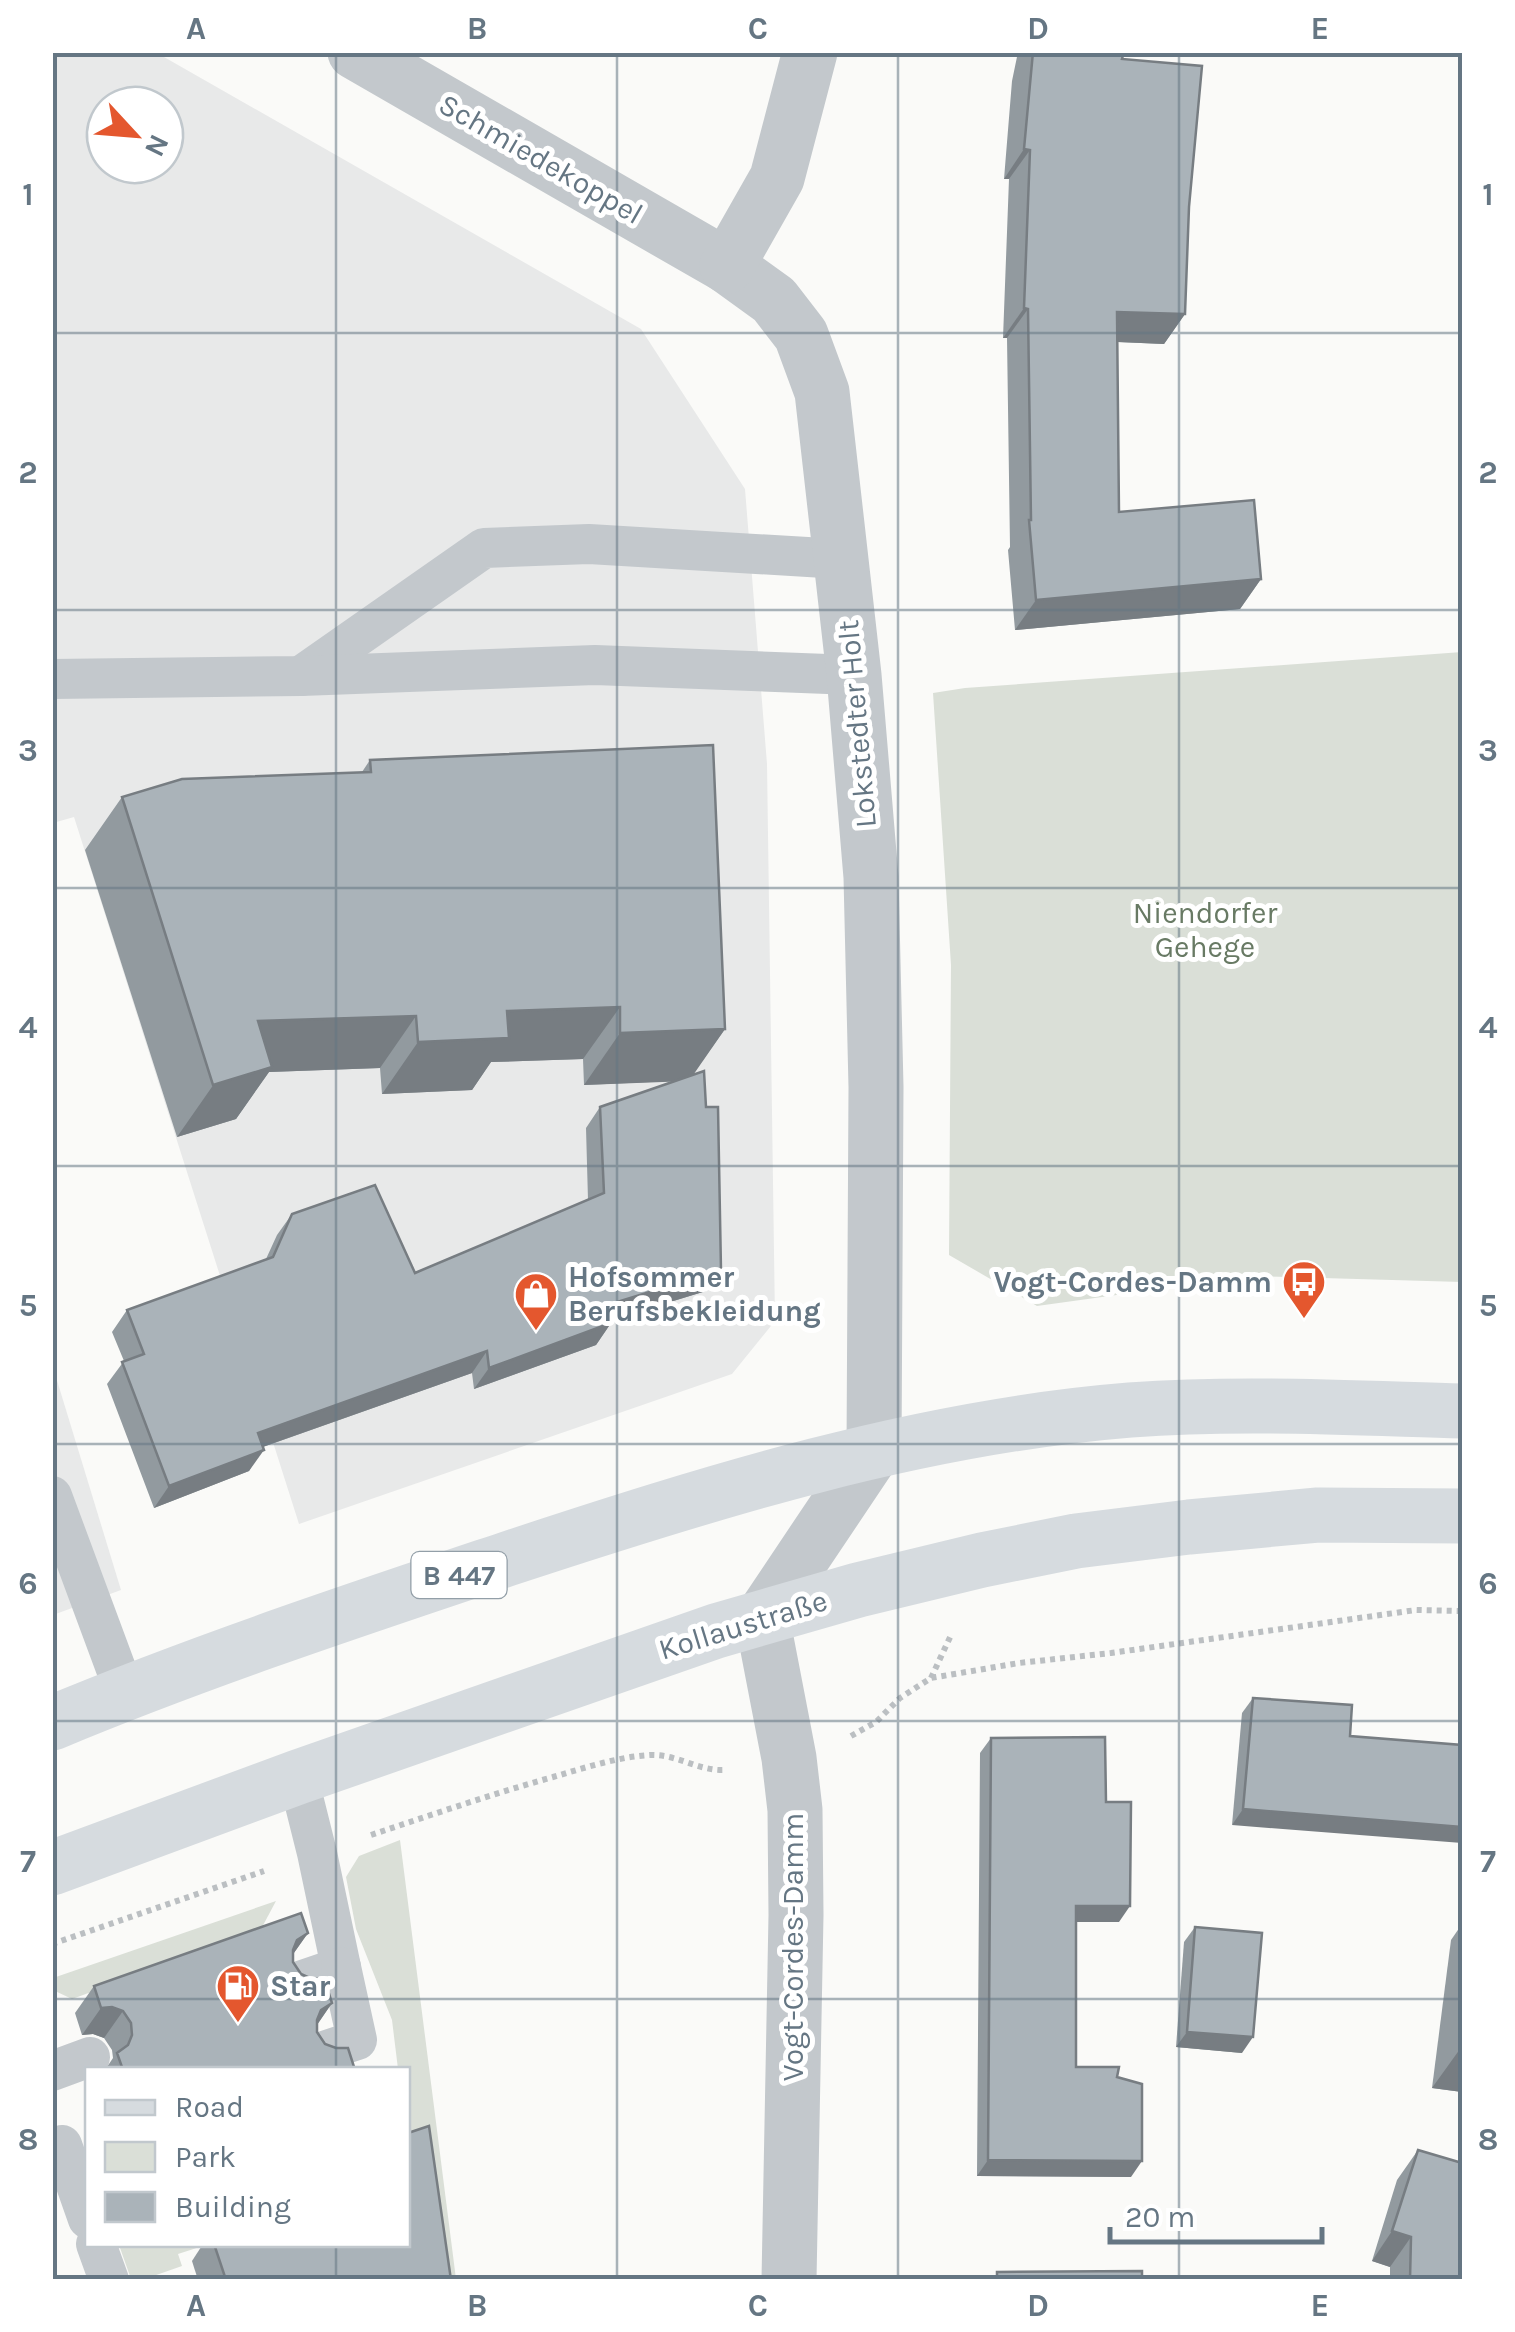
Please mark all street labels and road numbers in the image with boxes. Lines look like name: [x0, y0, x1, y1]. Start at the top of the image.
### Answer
street label: Schmiedekoppel: [433, 86, 649, 232]
street label: Lokstedter Holt: [830, 619, 884, 829]
road number: B 447: [412, 1552, 506, 1598]
street label: Kollaustraße: [654, 1582, 832, 1668]
street label: Vogt-Cordes-Damm: [775, 1813, 811, 2081]

